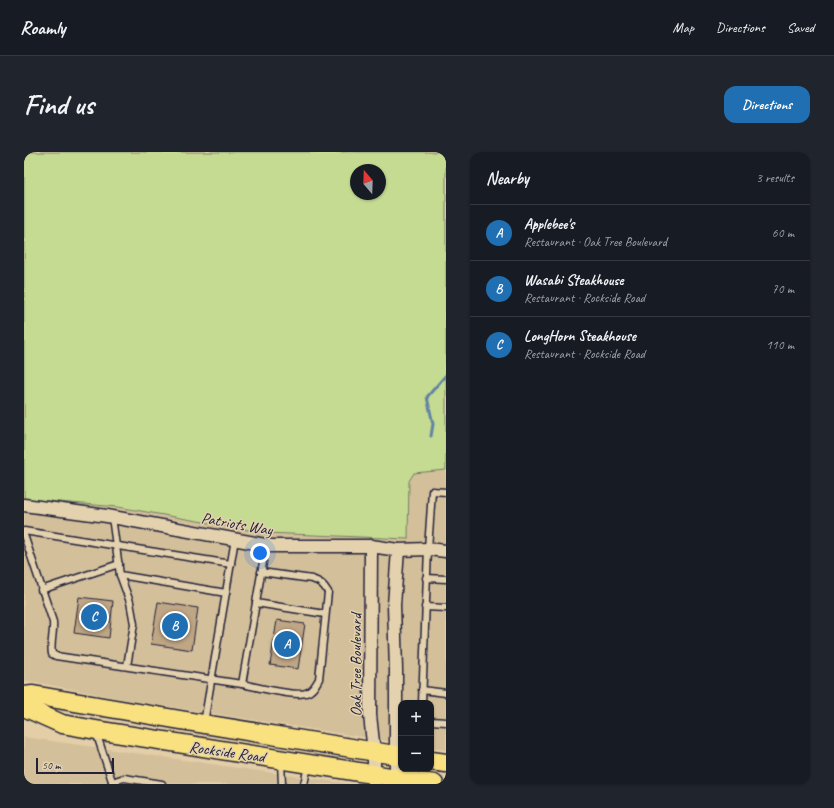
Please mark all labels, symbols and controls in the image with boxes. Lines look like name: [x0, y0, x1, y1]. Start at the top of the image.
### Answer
text: Roamly: [20, 16, 66, 40]
text: Map: [673, 19, 694, 36]
text: Directions: [716, 19, 765, 36]
text: Saved: [787, 19, 814, 36]
button: Directions: [724, 86, 810, 123]
text: Find us: [24, 87, 94, 122]
north arrow: [350, 164, 386, 200]
text: Nearby: [486, 168, 529, 189]
text: 3 results: [756, 170, 794, 186]
text: Applebee's: [524, 215, 574, 234]
text: A: [496, 225, 502, 241]
text: 60 m: [772, 225, 794, 241]
text: Restaurant · Oak Tree Boulevard: [524, 234, 667, 250]
text: Wasabi Steakhouse: [524, 271, 623, 290]
text: B: [496, 281, 502, 297]
text: 70 m: [772, 281, 794, 297]
text: Restaurant · Rockside Road: [524, 290, 645, 306]
text: LongHorn Steakhouse: [524, 327, 636, 346]
text: C: [496, 337, 502, 353]
text: 110 m: [766, 337, 794, 353]
text: Restaurant · Rockside Road: [524, 346, 645, 362]
street label: Patriots Way: [200, 508, 276, 540]
your location: [250, 543, 270, 563]
pin: C: [81, 602, 107, 632]
pin: B: [162, 611, 188, 641]
street label: Oak Tree Boulevard: [346, 611, 366, 717]
pin: A: [274, 629, 300, 659]
map controls: [398, 700, 434, 772]
button: +: [398, 700, 434, 736]
button: −: [398, 736, 434, 772]
street label: Rockside Road: [188, 737, 269, 768]
scale bar: [36, 756, 114, 775]
text: 50 m: [42, 758, 61, 772]

